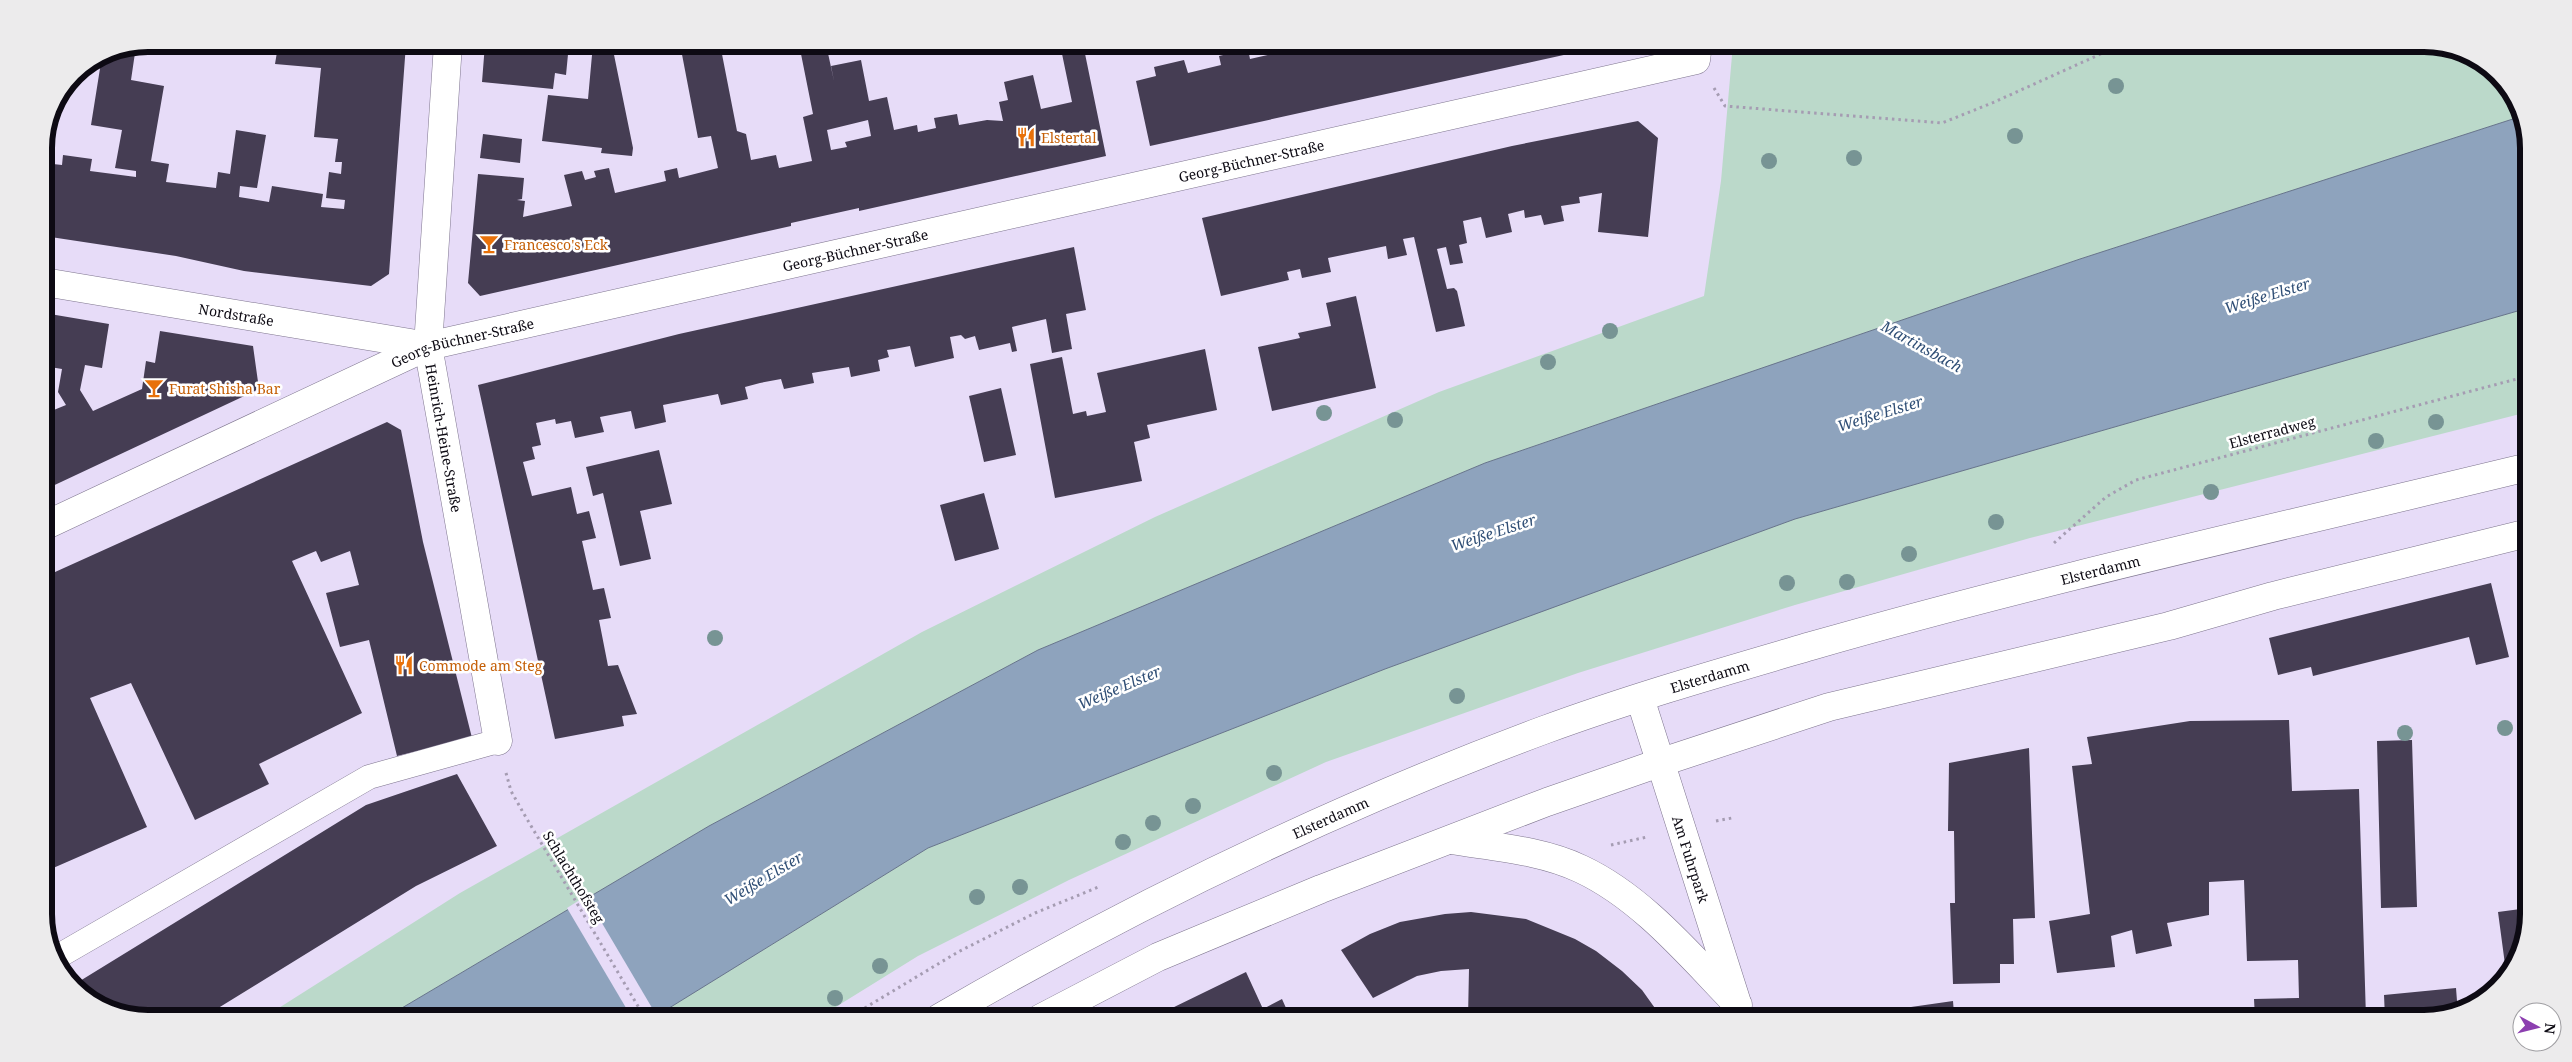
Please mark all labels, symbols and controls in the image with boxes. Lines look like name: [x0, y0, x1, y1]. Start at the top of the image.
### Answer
restaurant icon: Elstertal: [1015, 126, 1037, 148]
place label: Elstertal: [1041, 128, 1097, 147]
street label: Georg-Büchner-Straße: [1177, 135, 1326, 186]
street label: Georg-Büchner-Straße: [781, 224, 930, 275]
bar icon: Francesco's Eck: [478, 233, 500, 255]
place label: Francesco's Eck: [504, 235, 609, 254]
water label: Weiße Elster: [2222, 272, 2313, 317]
street label: Nordstraße: [197, 298, 275, 330]
street label: Georg-Büchner-Straße: [387, 313, 536, 372]
water label: Martinsbach: [1877, 315, 1966, 376]
street label: Heinrich-Heine-Straße: [422, 362, 467, 514]
bar icon: Furat Shisha Bar: [143, 377, 165, 399]
place label: Furat Shisha Bar: [169, 379, 281, 398]
water label: Weiße Elster: [1835, 390, 1926, 435]
street label: Elsterradweg: [2227, 411, 2318, 453]
water label: Weiße Elster: [1448, 509, 1539, 555]
street label: Elsterdamm: [2058, 551, 2142, 589]
restaurant icon: Commode am Steg: [393, 654, 415, 676]
street label: Elsterdamm: [1668, 655, 1751, 697]
place label: Commode am Steg: [419, 656, 543, 675]
water label: Weiße Elster: [1074, 660, 1164, 713]
street label: Elsterdamm: [1289, 792, 1371, 843]
street label: Am Fuhrpark: [1668, 813, 1714, 906]
street label: Schlachthofsteg: [539, 827, 609, 927]
water label: Weiße Elster: [720, 846, 807, 909]
north arrow: [2512, 1002, 2562, 1052]
text: N: [2540, 1022, 2561, 1035]

